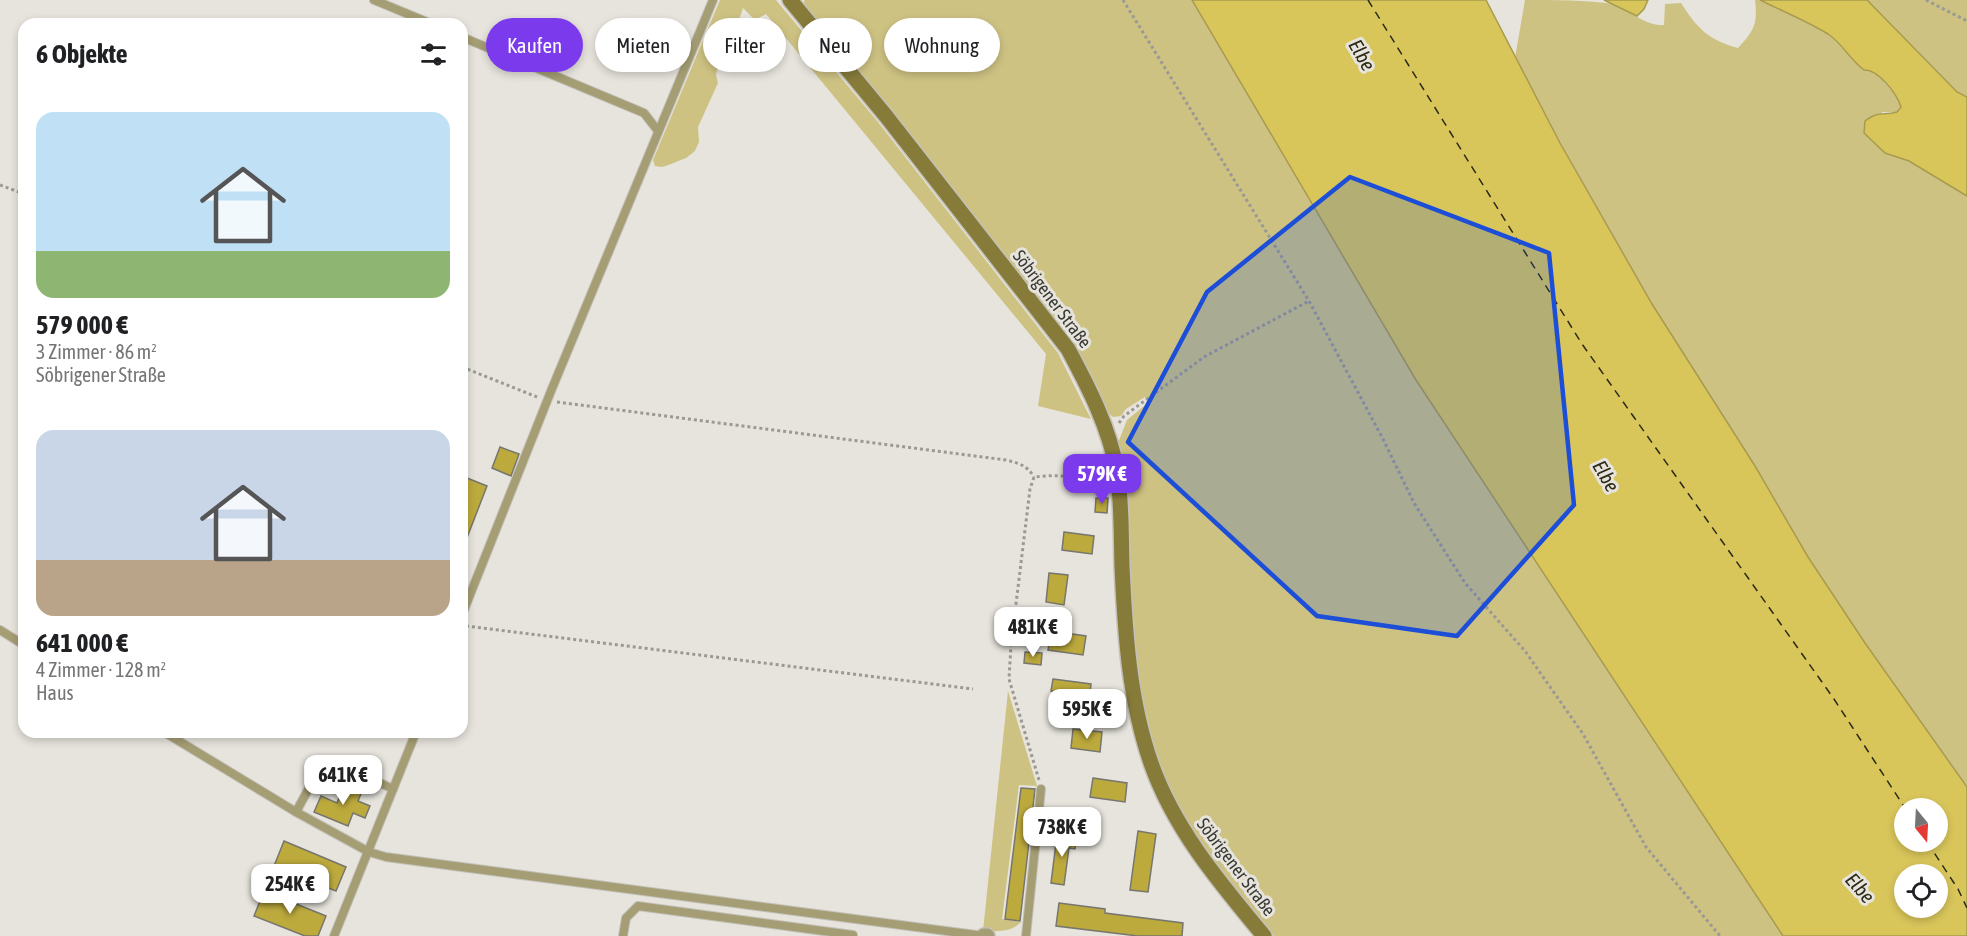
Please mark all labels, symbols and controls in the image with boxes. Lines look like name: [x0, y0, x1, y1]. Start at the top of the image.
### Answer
chip: Kaufen: [486, 18, 583, 72]
chip: Mieten: [595, 18, 691, 72]
chip: Filter: [703, 18, 786, 72]
chip: Neu: [798, 18, 872, 72]
chip: Wohnung: [884, 18, 1000, 72]
water label: Elbe: [1344, 35, 1380, 75]
icon: filters: [417, 38, 450, 71]
text: 6 Objekte: [36, 39, 128, 69]
icon: home: [189, 151, 297, 259]
street label: Söbrigener Straße: [1009, 246, 1096, 352]
text: 579 000 €: [36, 310, 128, 340]
text: 3 Zimmer · 86 m²: [36, 340, 157, 363]
text: Söbrigener Straße: [36, 363, 166, 386]
pin: 579K €: [1053, 454, 1151, 505]
water label: Elbe: [1588, 456, 1624, 496]
text: 579K €: [1077, 462, 1127, 485]
icon: home: [189, 469, 297, 577]
pin: 481K €: [984, 607, 1082, 658]
text: 481K €: [1008, 615, 1058, 638]
text: 641 000 €: [36, 628, 128, 658]
text: 4 Zimmer · 128 m²: [36, 658, 166, 681]
text: Haus: [36, 681, 74, 704]
pin: 595K €: [1038, 689, 1136, 740]
text: 595K €: [1062, 697, 1112, 720]
pin: 641K €: [294, 755, 392, 806]
text: 641K €: [318, 763, 368, 786]
north arrow: [1894, 798, 1948, 852]
map controls: [1894, 798, 1948, 918]
pin: 738K €: [1013, 807, 1111, 858]
street label: Söbrigener Straße: [1193, 814, 1280, 920]
text: 738K €: [1037, 815, 1087, 838]
pin: 254K €: [241, 864, 339, 915]
button: locate: [1894, 864, 1948, 918]
water label: Elbe: [1841, 868, 1880, 907]
text: 254K €: [265, 872, 315, 895]

